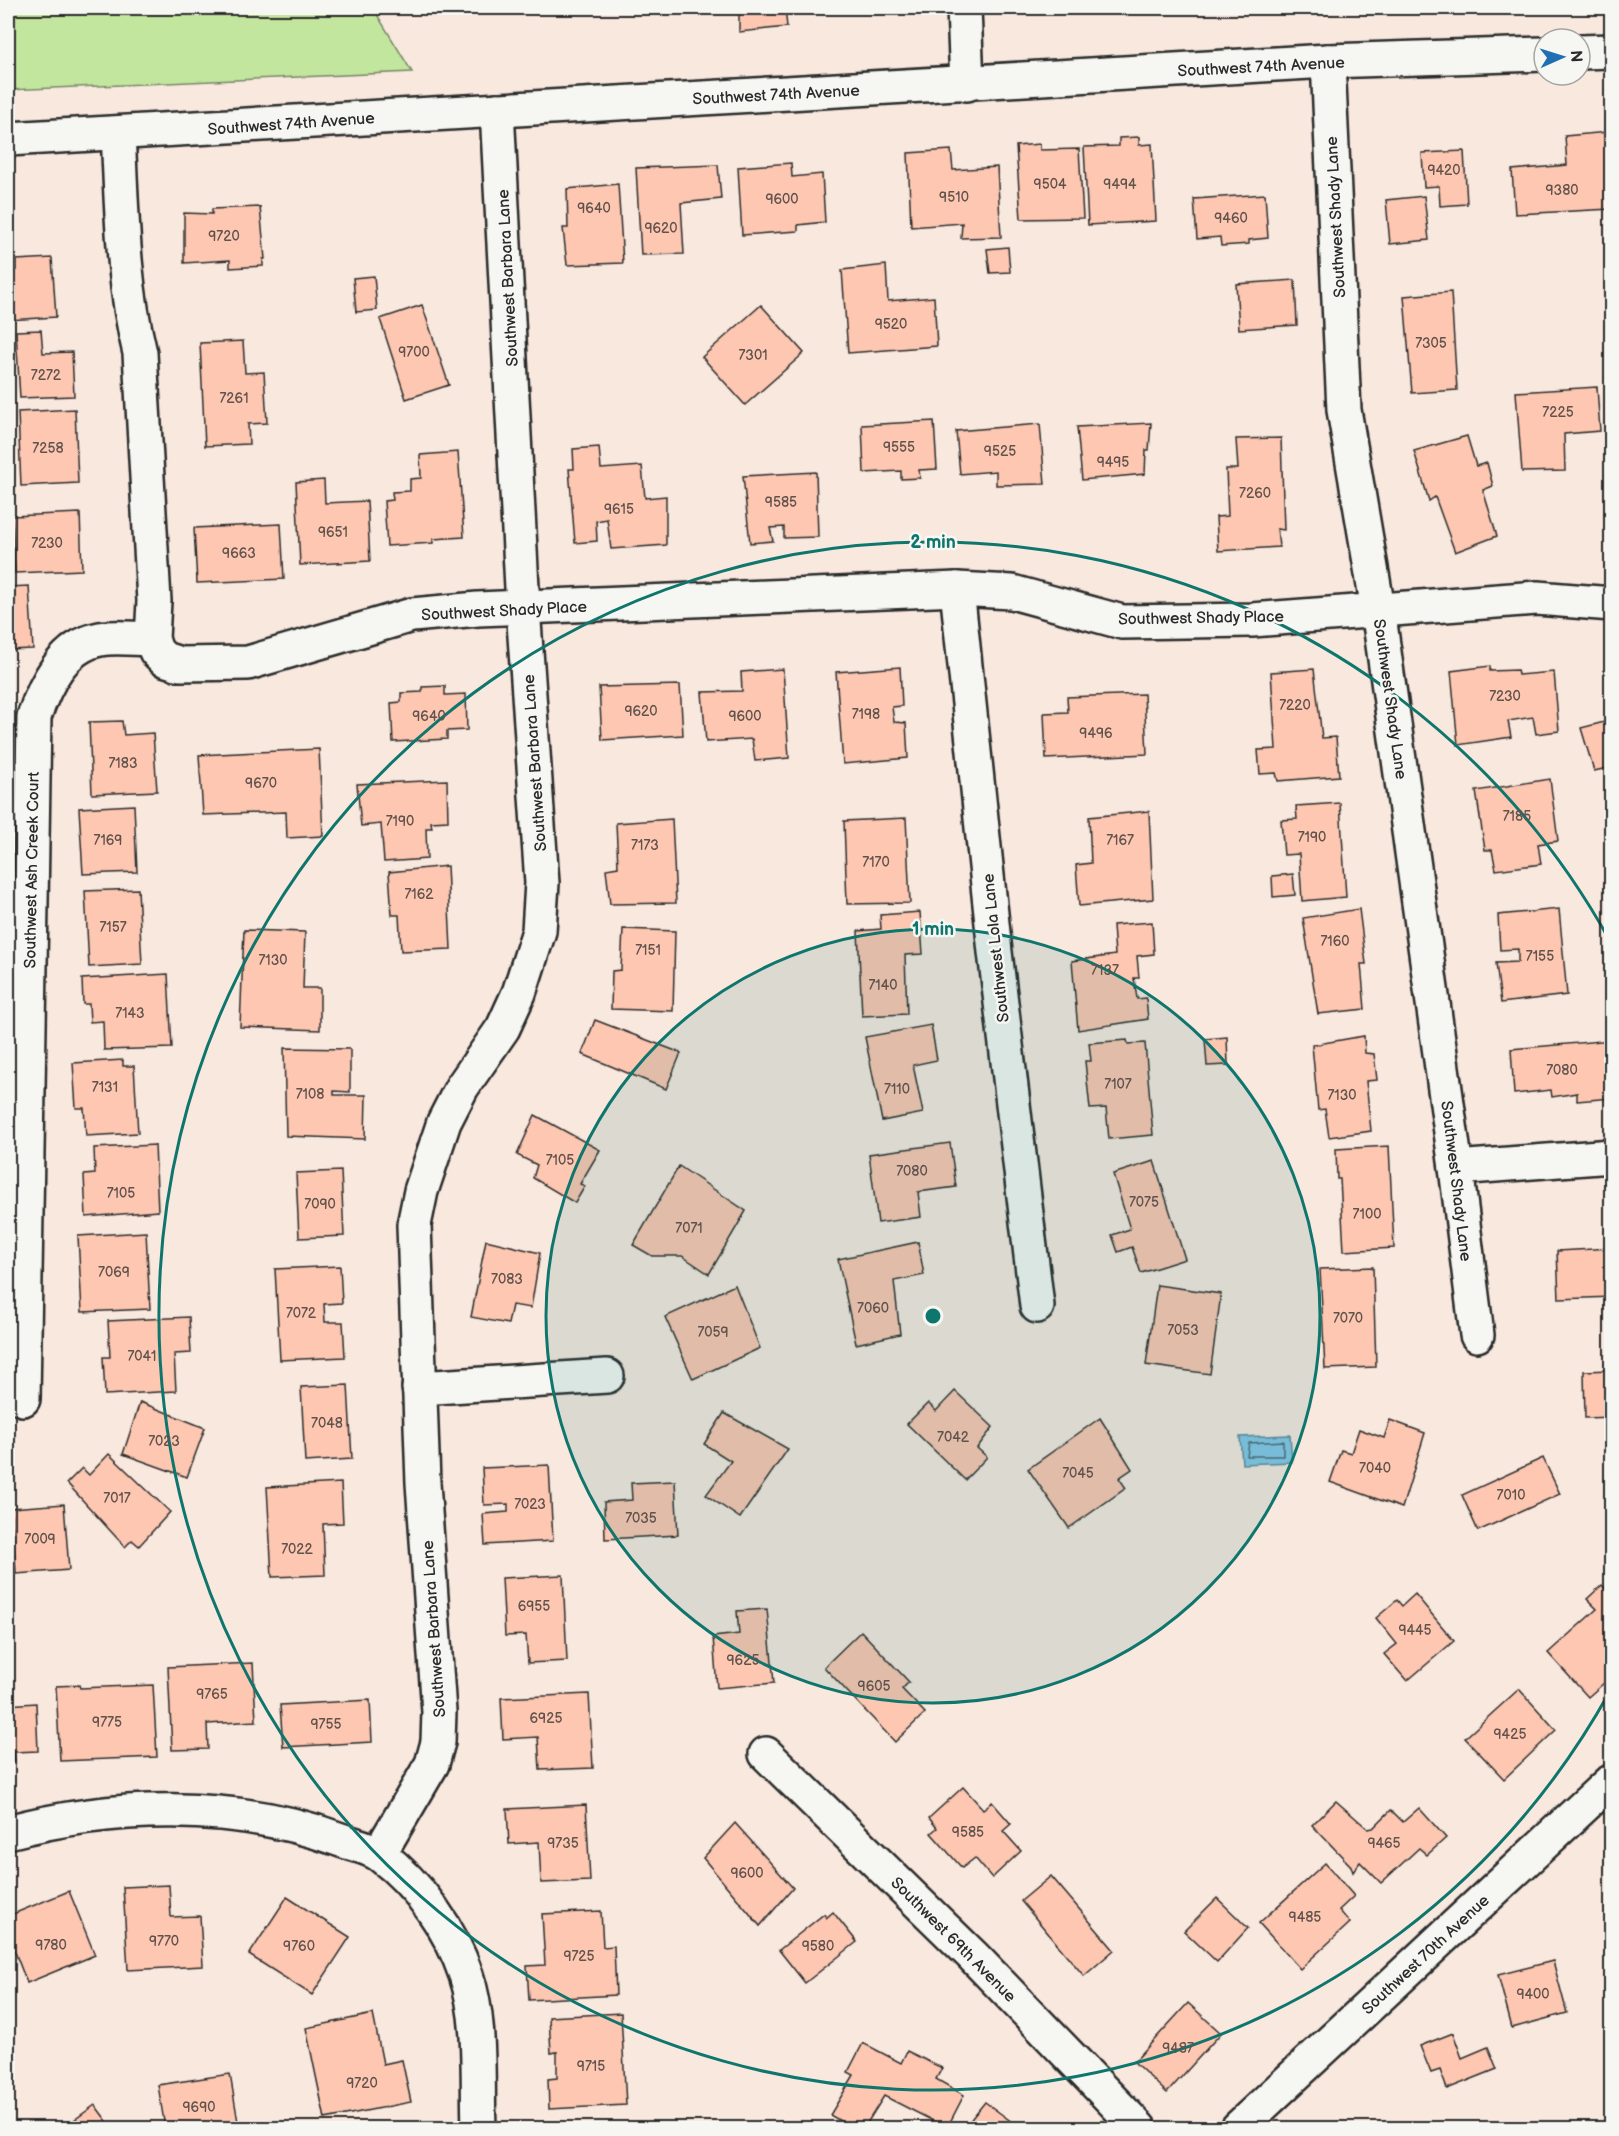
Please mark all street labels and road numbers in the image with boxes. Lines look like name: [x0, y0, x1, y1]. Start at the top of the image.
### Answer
street label: Southwest 74th Avenue: [1177, 54, 1346, 81]
street label: Southwest 74th Avenue: [692, 82, 861, 109]
street label: Southwest 74th Avenue: [207, 109, 376, 140]
street label: Southwest Shady Lane: [1323, 135, 1350, 298]
street label: Southwest Barbara Lane: [494, 188, 523, 367]
street label: Southwest Shady Place: [421, 598, 588, 625]
street label: Southwest Shady Place: [1118, 608, 1285, 629]
street label: Southwest Shady Lane: [1369, 618, 1410, 781]
street label: Southwest Barbara Lane: [520, 673, 551, 852]
street label: Southwest Ash Creek Court: [21, 771, 44, 969]
street label: Southwest Lola Lane: [979, 872, 1014, 1023]
street label: Southwest Shady Lane: [1436, 1100, 1475, 1263]
street label: Southwest Barbara Lane: [419, 1539, 450, 1718]
street label: Southwest 69th Avenue: [886, 1874, 1020, 2007]
street label: Southwest 70th Avenue: [1358, 1891, 1494, 2019]

